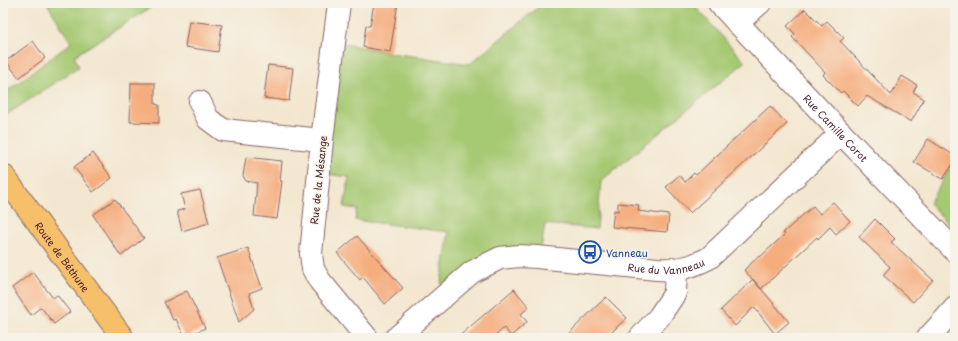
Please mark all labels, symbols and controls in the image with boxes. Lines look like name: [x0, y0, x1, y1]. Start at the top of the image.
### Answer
street label: Rue Camille Corot: [800, 91, 872, 165]
street label: Rue de la Mésange: [306, 134, 330, 225]
street label: Route de Béthune: [32, 218, 94, 295]
bus stop icon: Vanneau: [577, 239, 603, 265]
place label: Vanneau: [606, 245, 648, 260]
street label: Rue du Vanneau: [627, 254, 707, 277]

